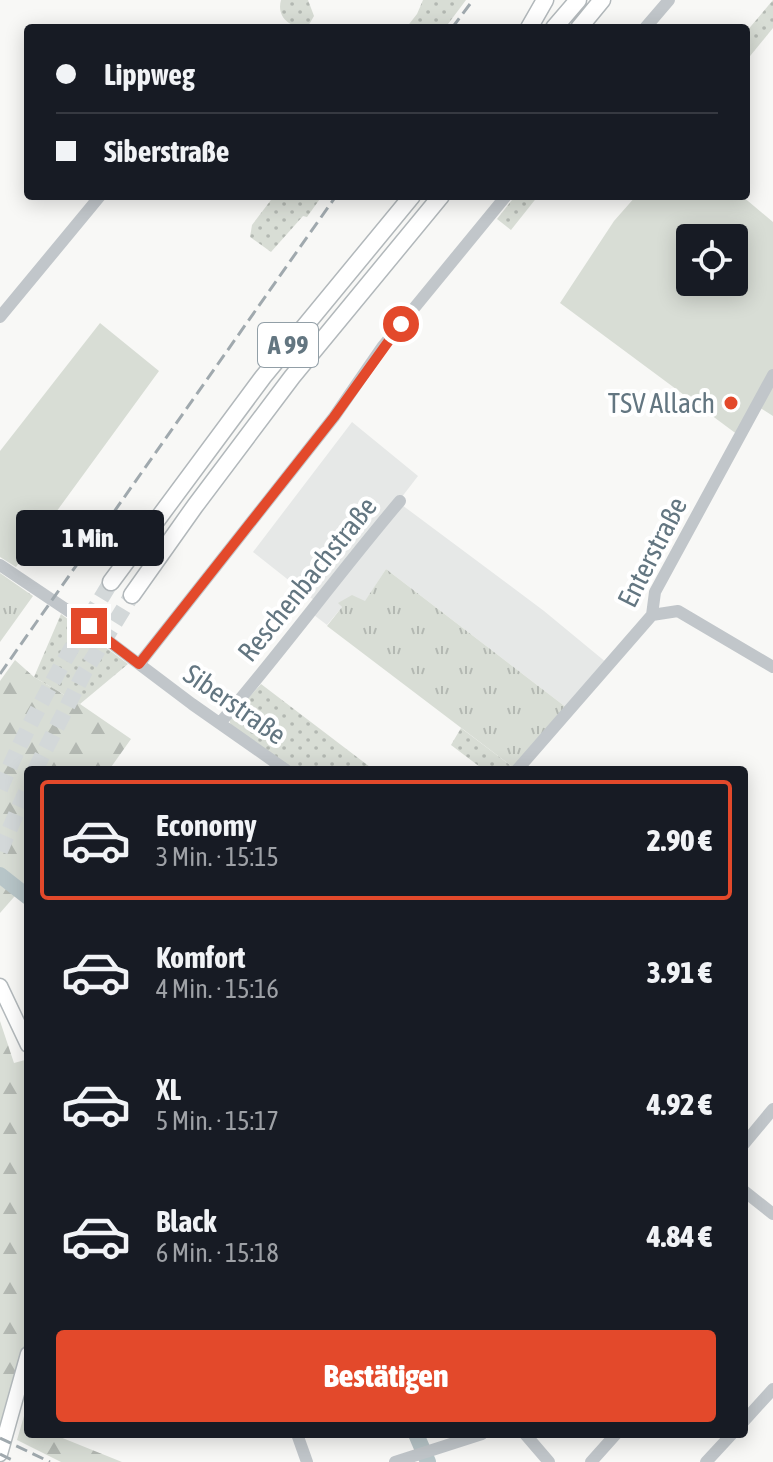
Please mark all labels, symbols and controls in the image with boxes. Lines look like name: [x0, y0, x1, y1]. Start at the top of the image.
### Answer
text: Lippweg: [104, 57, 195, 91]
text: Siberstraße: [104, 134, 229, 168]
map controls: [676, 224, 748, 296]
button: locate: [676, 224, 748, 296]
route start: [383, 306, 419, 342]
road number: A 99: [258, 323, 318, 367]
place label: TSV Allach: [608, 387, 715, 419]
marker: TSV Allach: [722, 394, 740, 412]
street label: Reschenbachstraße: [231, 491, 383, 667]
street label: Enterstraße: [611, 492, 693, 612]
callout: 1 Min.: [15, 510, 163, 566]
text: 1 Min.: [62, 523, 118, 553]
route end: [71, 608, 107, 644]
street label: Siberstraße: [178, 657, 292, 751]
icon: car: [60, 804, 132, 876]
text: Economy: [156, 808, 257, 842]
text: 2.90 €: [647, 823, 712, 857]
text: 3 Min. · 15:15: [156, 842, 279, 872]
icon: car: [60, 936, 132, 1008]
text: Komfort: [156, 940, 245, 974]
text: 3.91 €: [647, 955, 712, 989]
text: 4 Min. · 15:16: [156, 974, 279, 1004]
icon: car: [60, 1068, 132, 1140]
text: XL: [156, 1072, 181, 1106]
text: 4.92 €: [647, 1087, 712, 1121]
text: 5 Min. · 15:17: [156, 1106, 279, 1136]
icon: car: [60, 1200, 132, 1272]
text: Black: [156, 1204, 216, 1238]
text: 4.84 €: [647, 1219, 712, 1253]
text: 6 Min. · 15:18: [156, 1238, 279, 1268]
button: Bestätigen: [56, 1330, 716, 1422]

